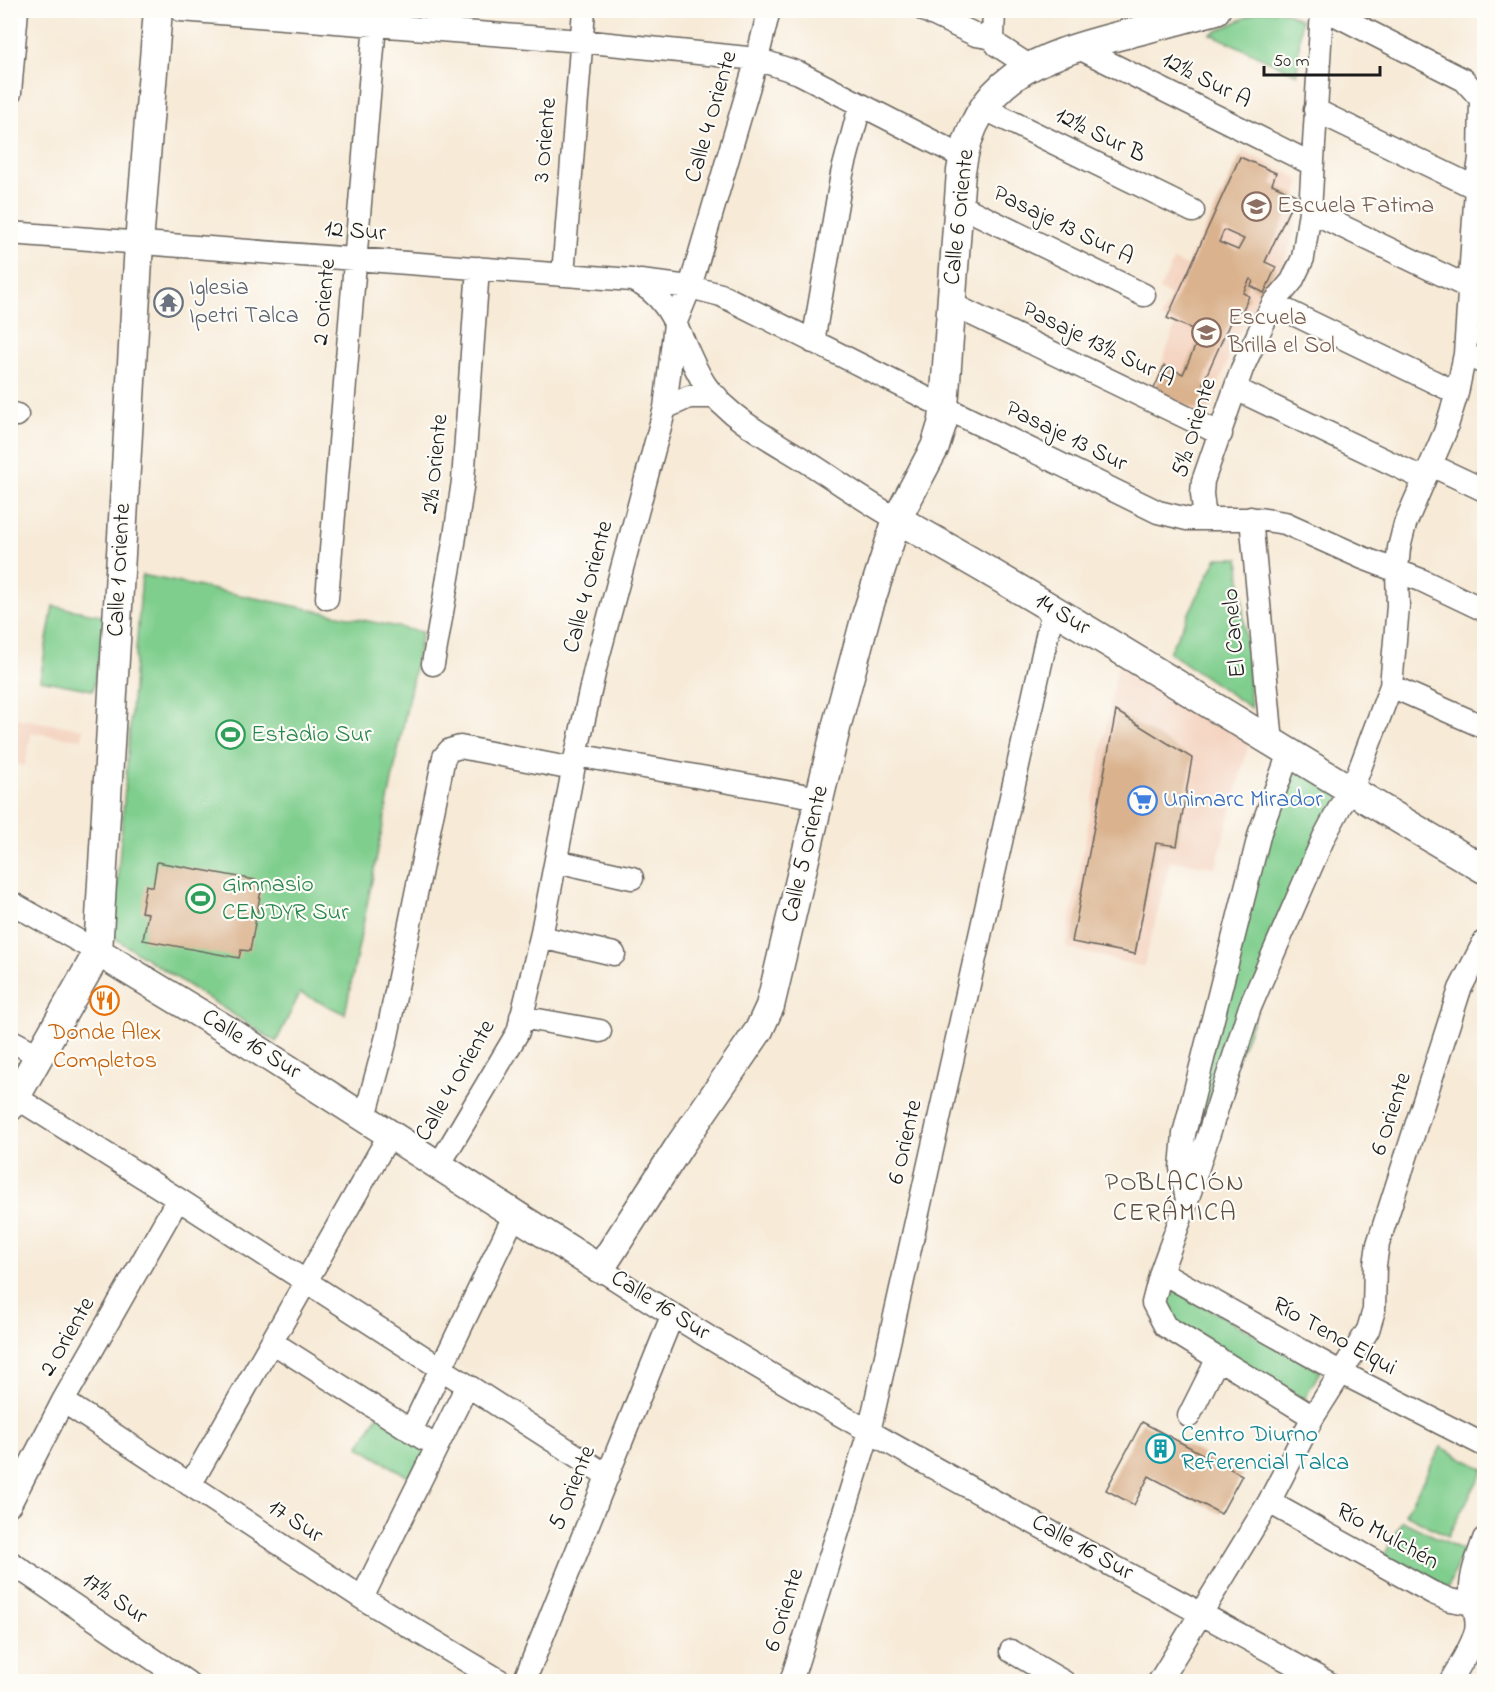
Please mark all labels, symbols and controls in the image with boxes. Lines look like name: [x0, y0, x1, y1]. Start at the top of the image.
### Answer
scale bar: [1264, 39, 1380, 77]
street label: 12½ Sur A: [1155, 44, 1257, 118]
street label: Calle 4 Oriente: [676, 47, 748, 187]
text: 50 m: [1273, 49, 1310, 75]
street label: 3 Oriente: [525, 96, 567, 184]
street label: 12½ Sur B: [1048, 99, 1152, 173]
street label: Calle 6 Oriente: [935, 147, 985, 287]
street label: Pasaje 13 Sur A: [987, 177, 1139, 275]
place label: Escuela Fatima: [1277, 189, 1434, 224]
school or university icon: Escuela Fatima: [1240, 190, 1272, 222]
street label: 12 Sur: [323, 212, 388, 252]
street label: 2 Oriente: [304, 257, 346, 347]
place label: Iglesia Ipetri Talca: [189, 271, 299, 334]
temple icon: Iglesia Ipetri Talca: [152, 286, 184, 318]
street label: Pasaje 13½ Sur A: [1015, 293, 1181, 397]
place label: Escuela Brilla el Sol: [1227, 301, 1335, 364]
school or university icon: Escuela Brilla el Sol: [1191, 316, 1223, 348]
street label: 5½ Oriente: [1163, 374, 1227, 482]
street label: Pasaje 13 Sur: [999, 392, 1134, 482]
street label: 2½ Oriente: [413, 412, 459, 516]
street label: Calle 1 Oriente: [99, 502, 141, 638]
street label: Calle 4 Oriente: [555, 517, 624, 657]
street label: 14 Sur: [1027, 585, 1097, 646]
street label: El Canelo: [1214, 587, 1256, 679]
place label: Estadio Sur: [251, 718, 372, 753]
sports icon: Estadio Sur: [214, 719, 246, 751]
street label: Calle 5 Oriente: [773, 782, 839, 926]
place label: Unimarc Mirador: [1163, 783, 1323, 818]
supermarket icon: Unimarc Mirador: [1126, 784, 1158, 816]
place label: Gimnasio CENDYR Sur: [222, 868, 349, 931]
sports icon: Gimnasio CENDYR Sur: [185, 883, 217, 915]
restaurant icon: Donde Alex Completos: [89, 984, 121, 1016]
street label: Calle 16 Sur: [194, 1001, 308, 1090]
street label: Calle 4 Oriente: [407, 1013, 505, 1149]
place label: Donde Alex Completos: [48, 1016, 161, 1079]
street label: 6 Oriente: [1362, 1068, 1422, 1160]
street label: 6 Oriente: [879, 1096, 933, 1188]
district label: POBLACIÓN CERÁMICA: [1105, 1165, 1245, 1233]
street label: Calle 16 Sur: [603, 1262, 717, 1351]
street label: Río Teno Elqui: [1265, 1288, 1403, 1386]
street label: 2 Oriente: [31, 1290, 105, 1383]
place label: Centro Diurno Referencial Talca: [1181, 1418, 1349, 1481]
building icon: Centro Diurno Referencial Talca: [1144, 1433, 1176, 1465]
street label: 5 Oriente: [540, 1440, 606, 1536]
street label: 17 Sur: [260, 1491, 330, 1553]
street label: Río Mulchén: [1329, 1494, 1445, 1580]
street label: Calle 16 Sur: [1025, 1506, 1140, 1591]
street label: 17½ Sur: [74, 1564, 155, 1634]
street label: 6 Oriente: [756, 1564, 814, 1656]

